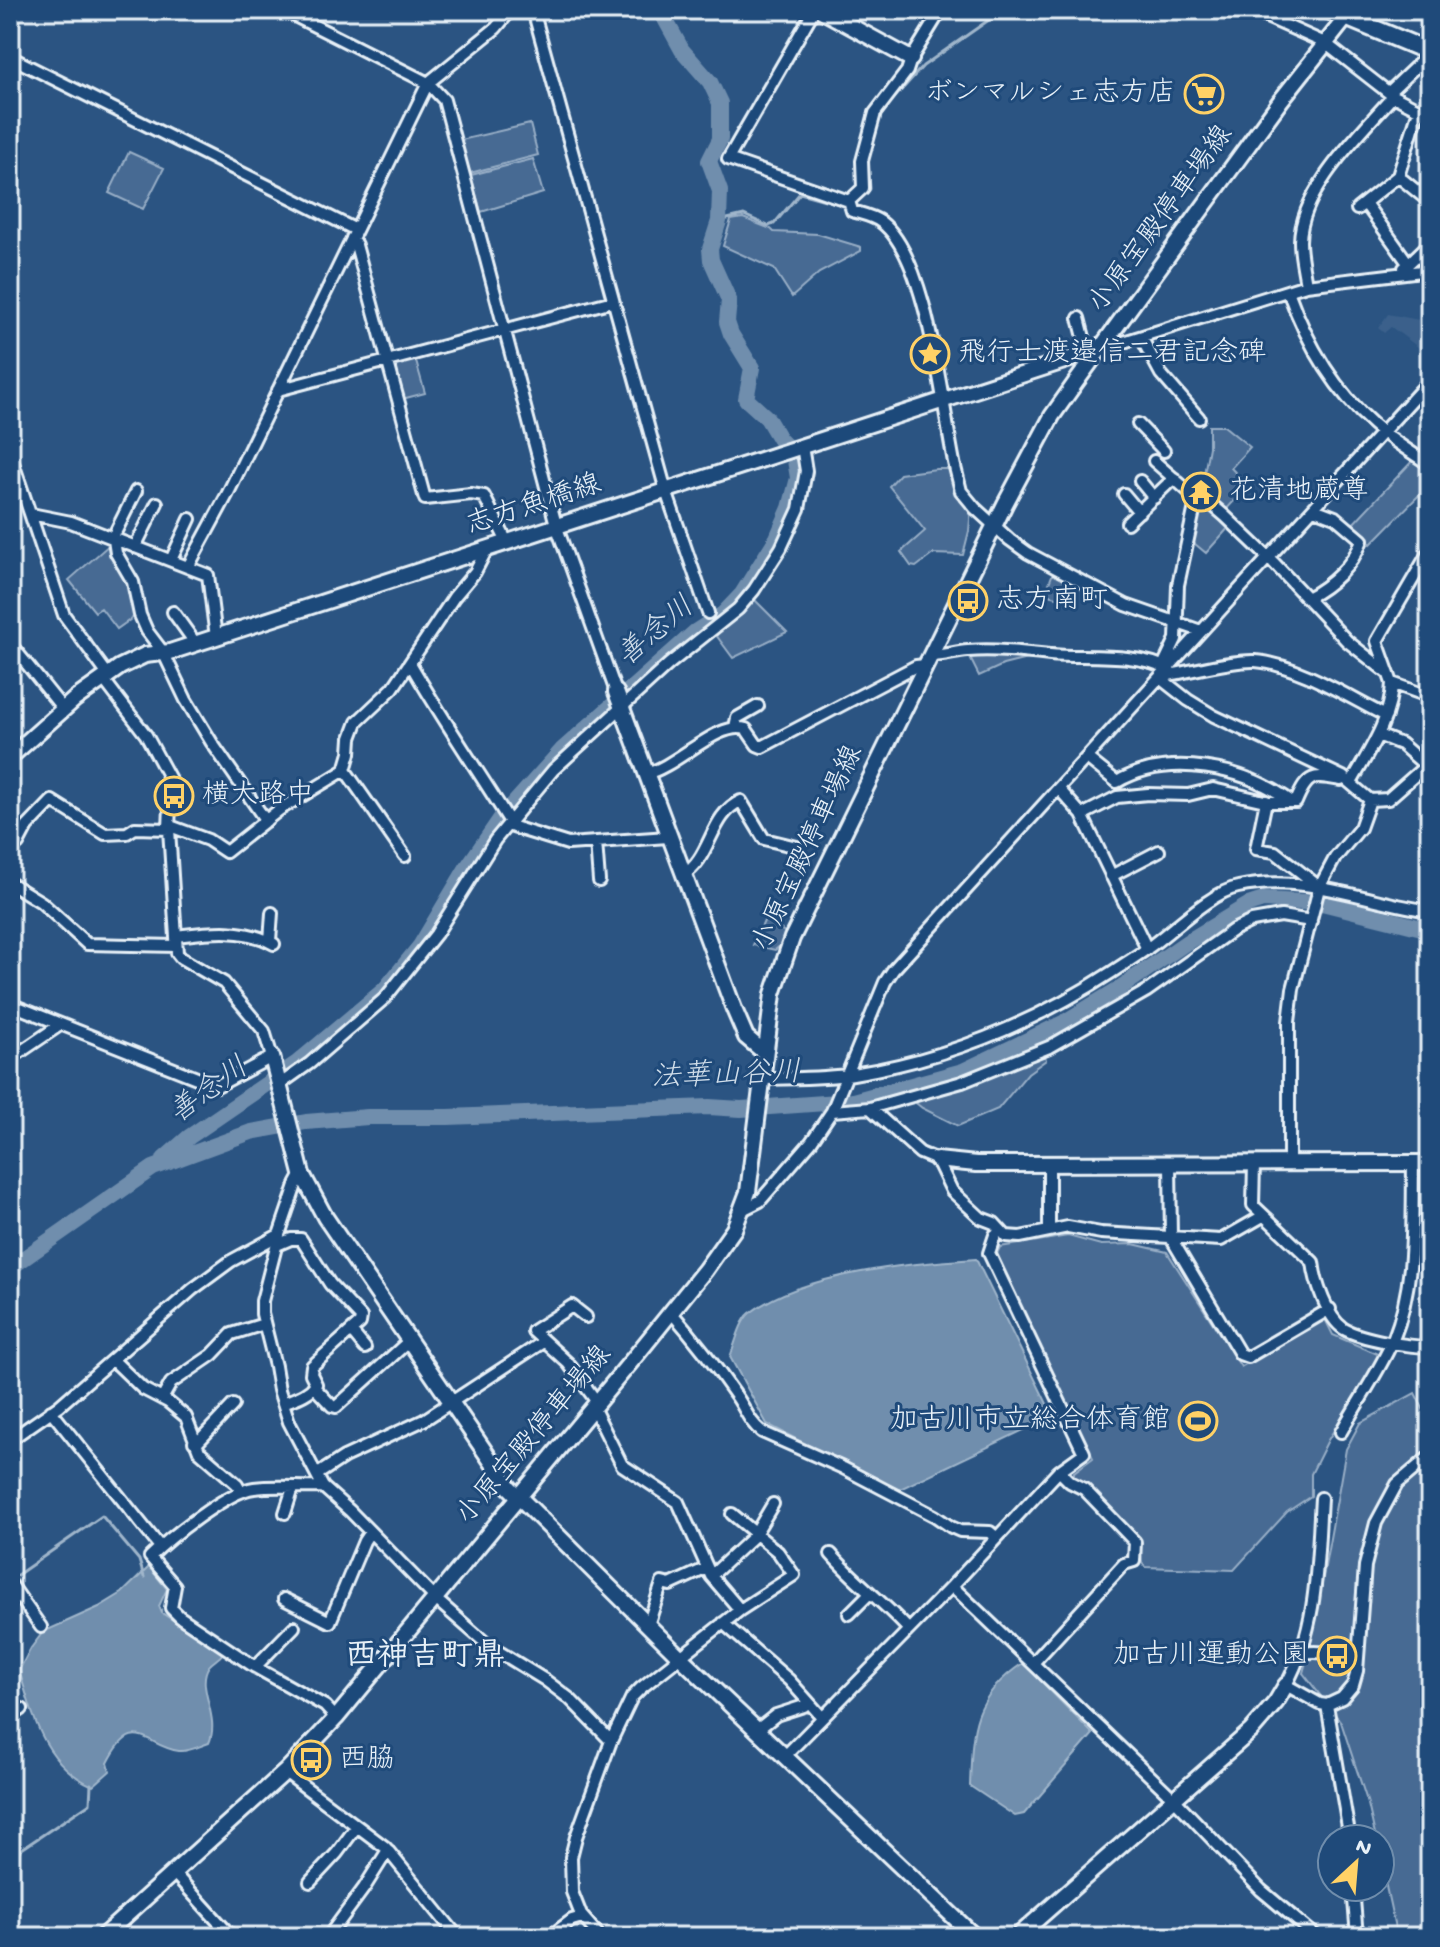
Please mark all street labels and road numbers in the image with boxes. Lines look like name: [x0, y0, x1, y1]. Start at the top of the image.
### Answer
street label: 小原宝殿停車場線: [1082, 119, 1241, 320]
street label: 志方魚橋線: [462, 468, 606, 543]
street label: 小原宝殿停車場線: [746, 740, 871, 957]
street label: 小原宝殿停車場線: [450, 1339, 620, 1532]

